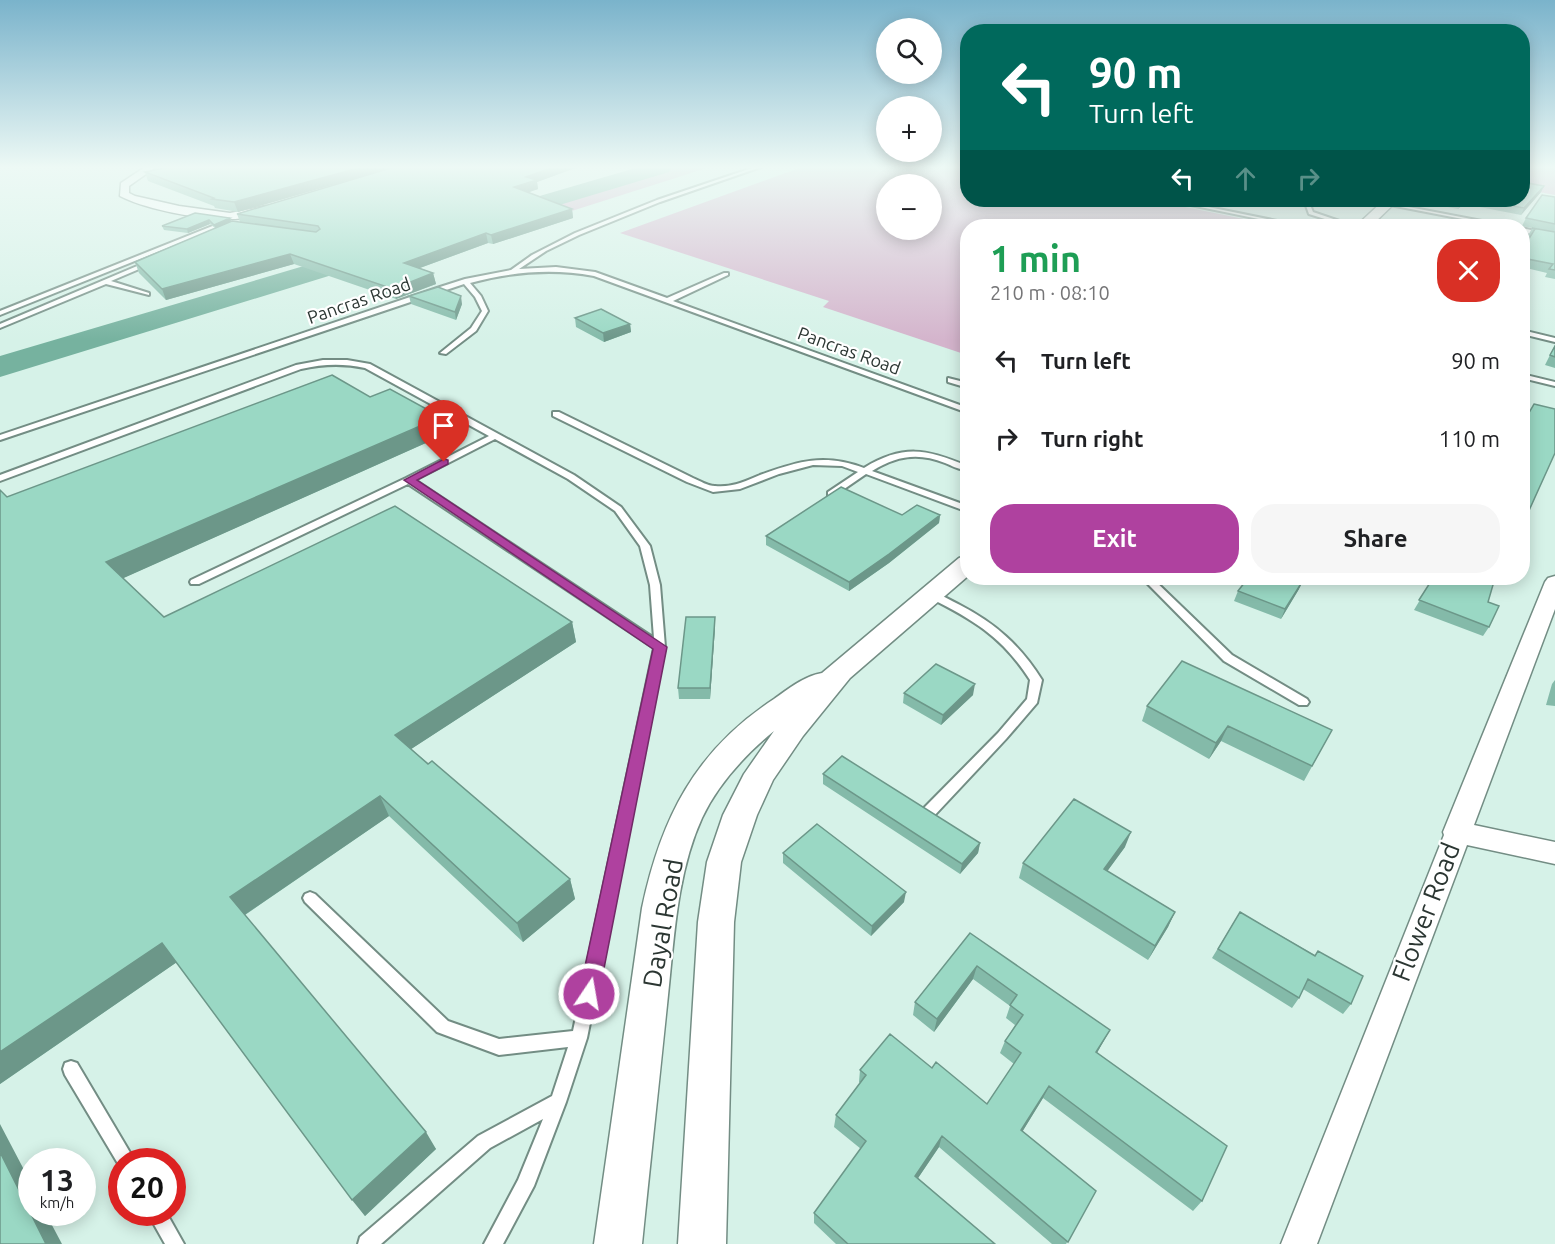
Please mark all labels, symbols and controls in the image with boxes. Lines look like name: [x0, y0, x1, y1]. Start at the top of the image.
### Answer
map controls: [876, 18, 942, 240]
button: search: [876, 18, 942, 84]
icon: left: [990, 48, 1068, 126]
text: 90 m: [1089, 49, 1183, 96]
button: +: [876, 96, 942, 162]
text: Turn left: [1089, 98, 1193, 128]
icon: left: [1166, 162, 1199, 195]
icon: ahead: [1229, 162, 1262, 195]
icon: right: [1292, 162, 1325, 195]
button: −: [876, 174, 942, 240]
text: 1 min: [990, 238, 1081, 279]
button: close: [1437, 239, 1500, 302]
street label: Pancras Road: [304, 273, 413, 327]
text: 210 m · 08:10: [990, 281, 1110, 304]
street label: Pancras Road: [795, 322, 903, 378]
icon: left: [990, 344, 1023, 377]
text: Turn left: [1041, 348, 1131, 373]
text: 90 m: [1451, 348, 1500, 373]
pin: [418, 400, 469, 462]
icon: arrive: [427, 409, 460, 442]
icon: right: [990, 422, 1023, 455]
text: Turn right: [1041, 426, 1143, 451]
text: 110 m: [1439, 426, 1500, 451]
button: Exit: [990, 504, 1239, 573]
button: Share: [1251, 504, 1500, 573]
street label: Flower Road: [1386, 839, 1465, 985]
street label: Dayal Road: [637, 856, 688, 990]
position arrow: [557, 962, 621, 1026]
speed limit sign: 20: [108, 1148, 186, 1226]
text: 13: [40, 1163, 74, 1197]
text: km/h: [40, 1194, 74, 1211]

